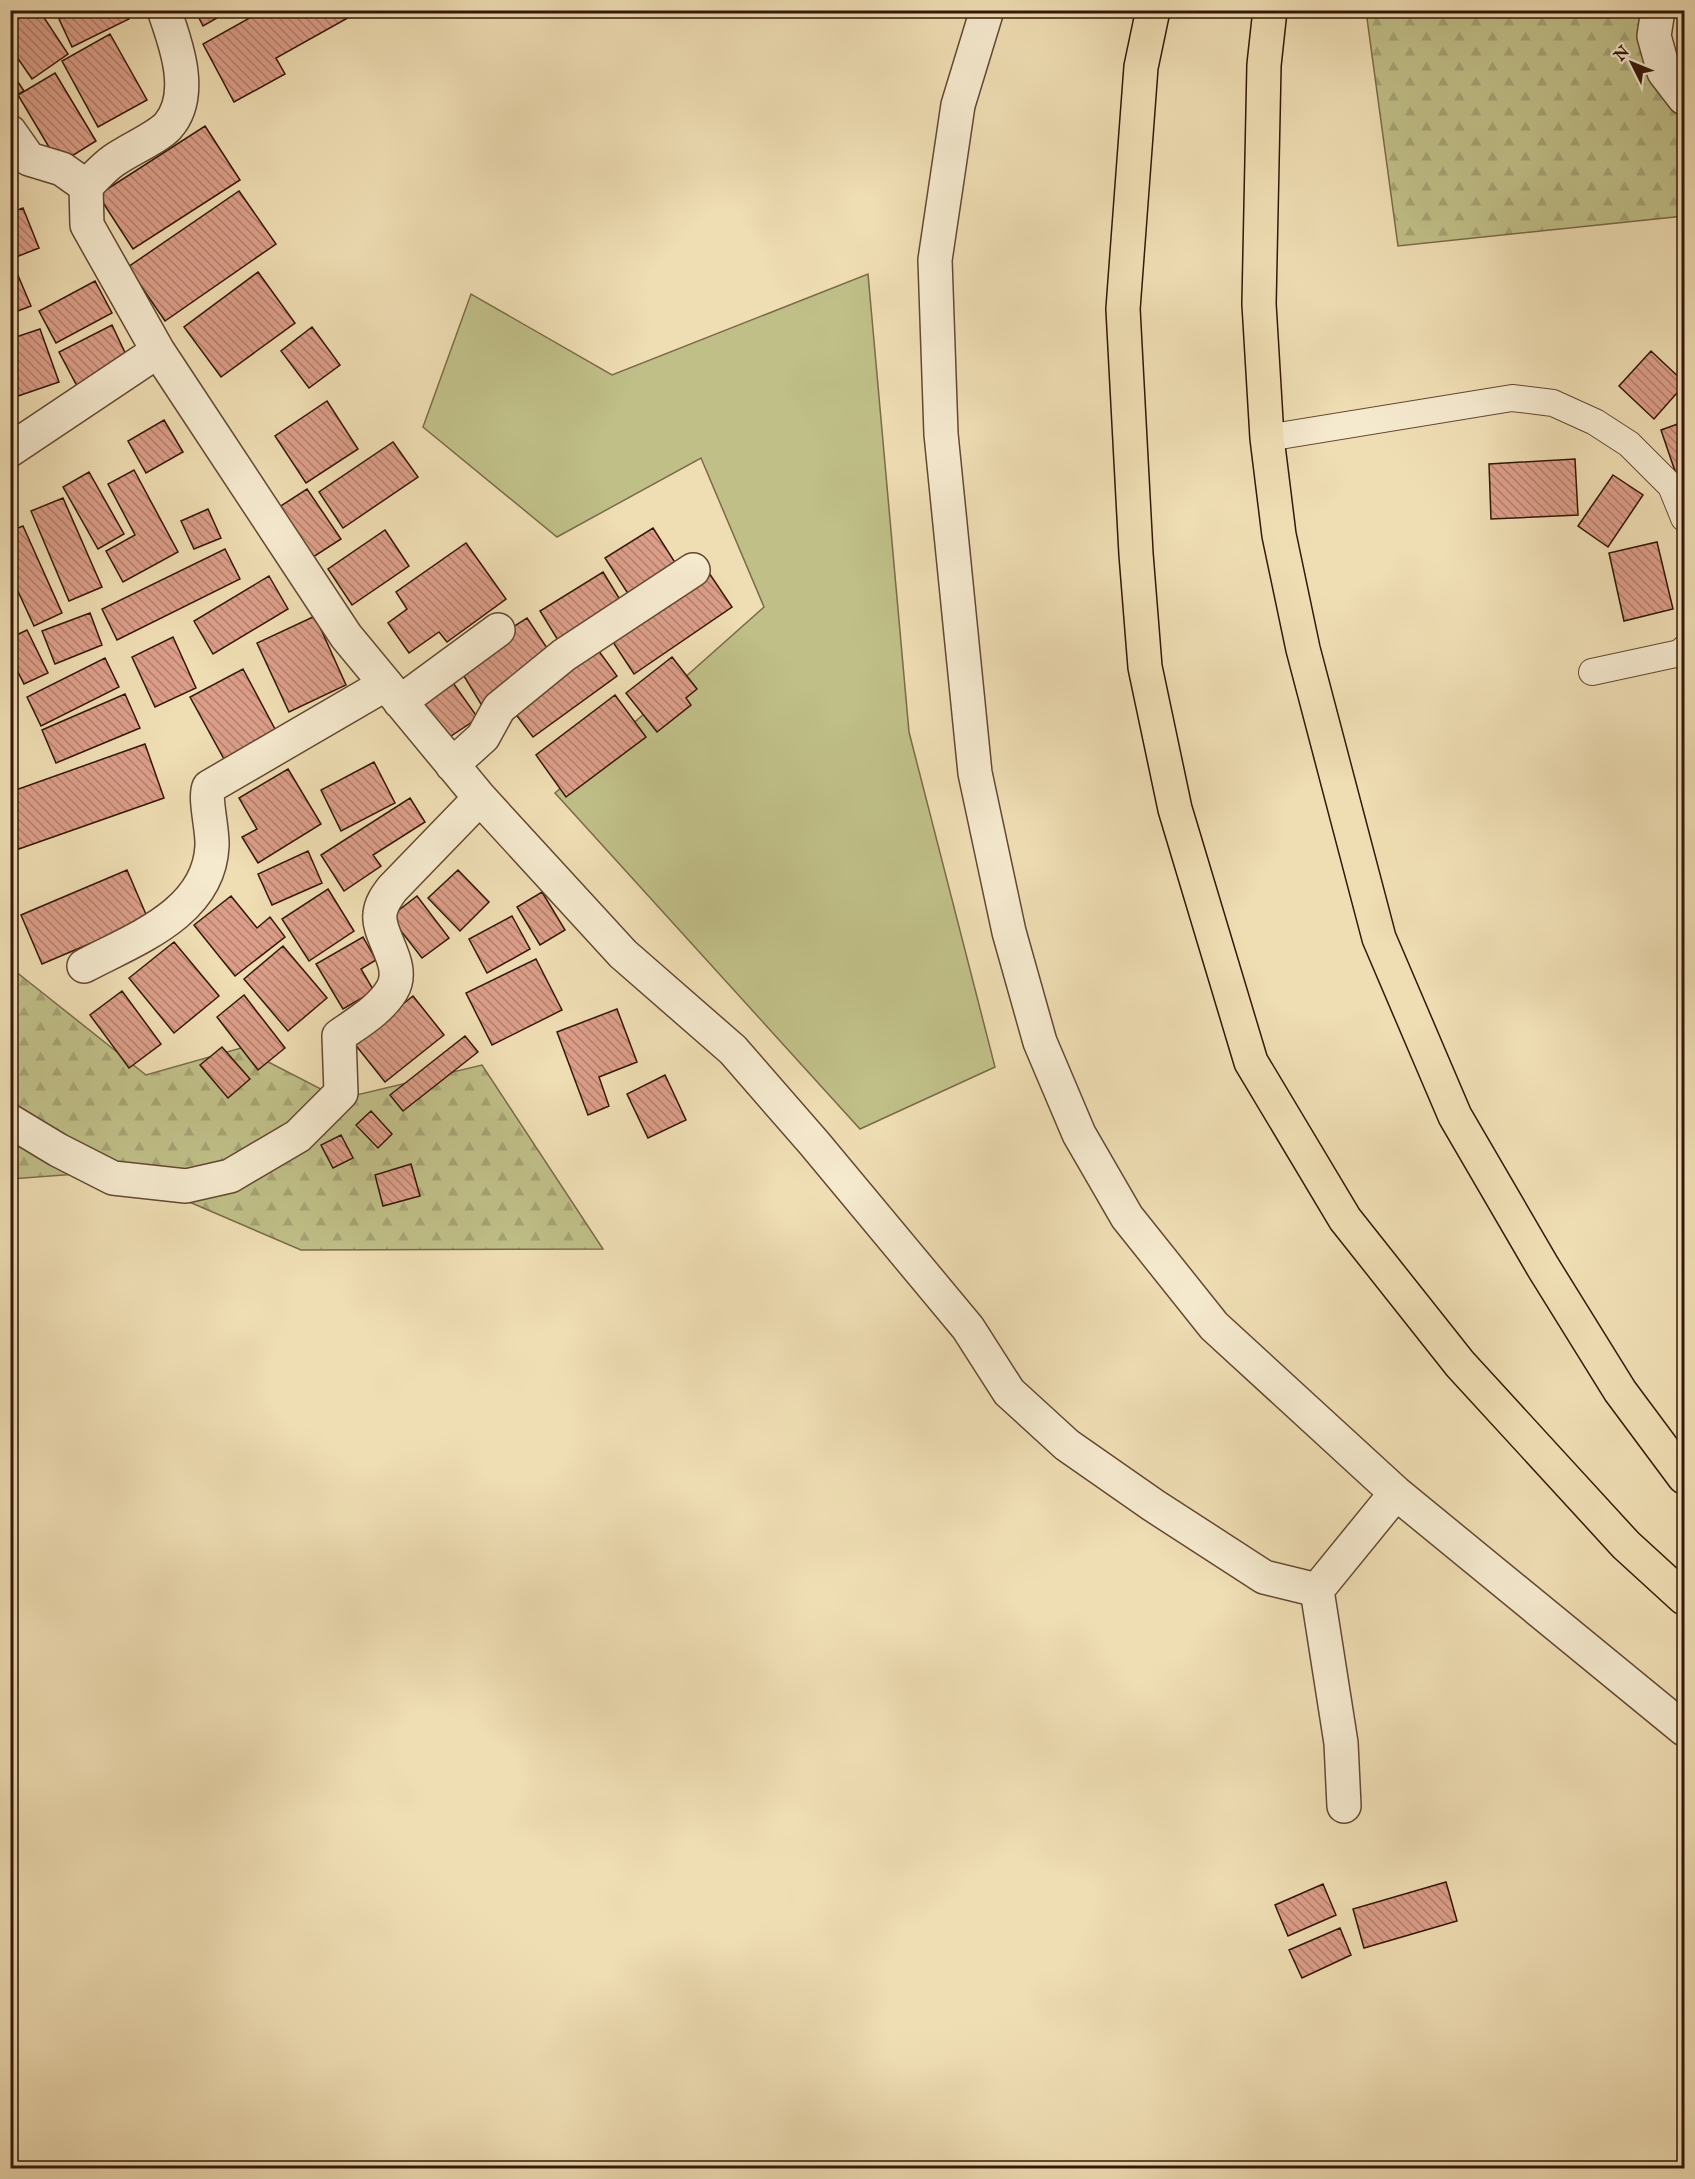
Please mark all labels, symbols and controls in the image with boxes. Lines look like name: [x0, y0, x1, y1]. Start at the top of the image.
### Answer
north arrow: [1602, 33, 1662, 93]
text: N: [1610, 42, 1635, 67]

